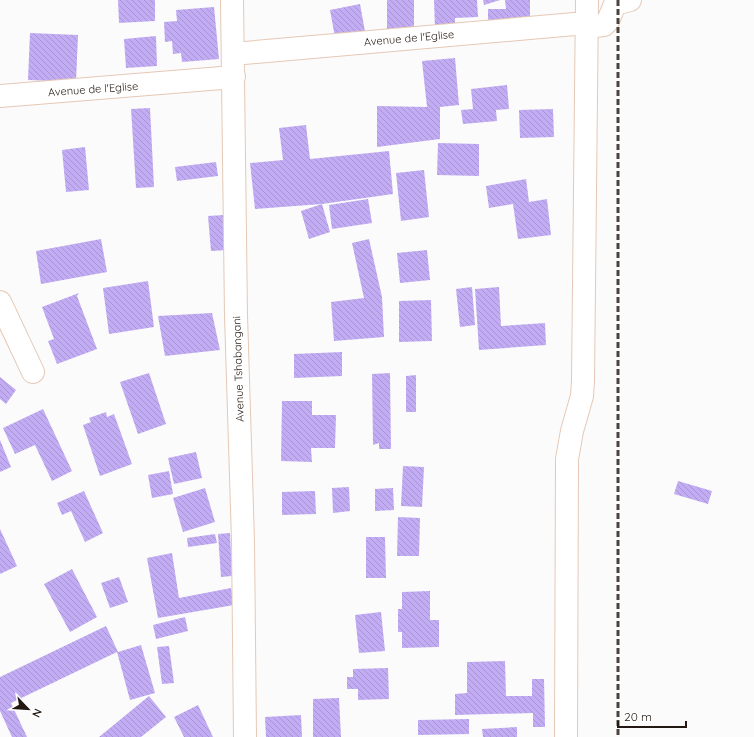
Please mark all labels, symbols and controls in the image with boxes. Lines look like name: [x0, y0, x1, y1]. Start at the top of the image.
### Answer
street label: Avenue de l'Eglise: [363, 27, 455, 49]
street label: Avenue de l'Eglise: [47, 79, 139, 99]
street label: Avenue Tshabangani: [229, 316, 247, 422]
north arrow: [8, 689, 48, 729]
scale bar: [618, 703, 686, 729]
text: N: [29, 707, 45, 720]
text: 20 m: [624, 709, 652, 724]

